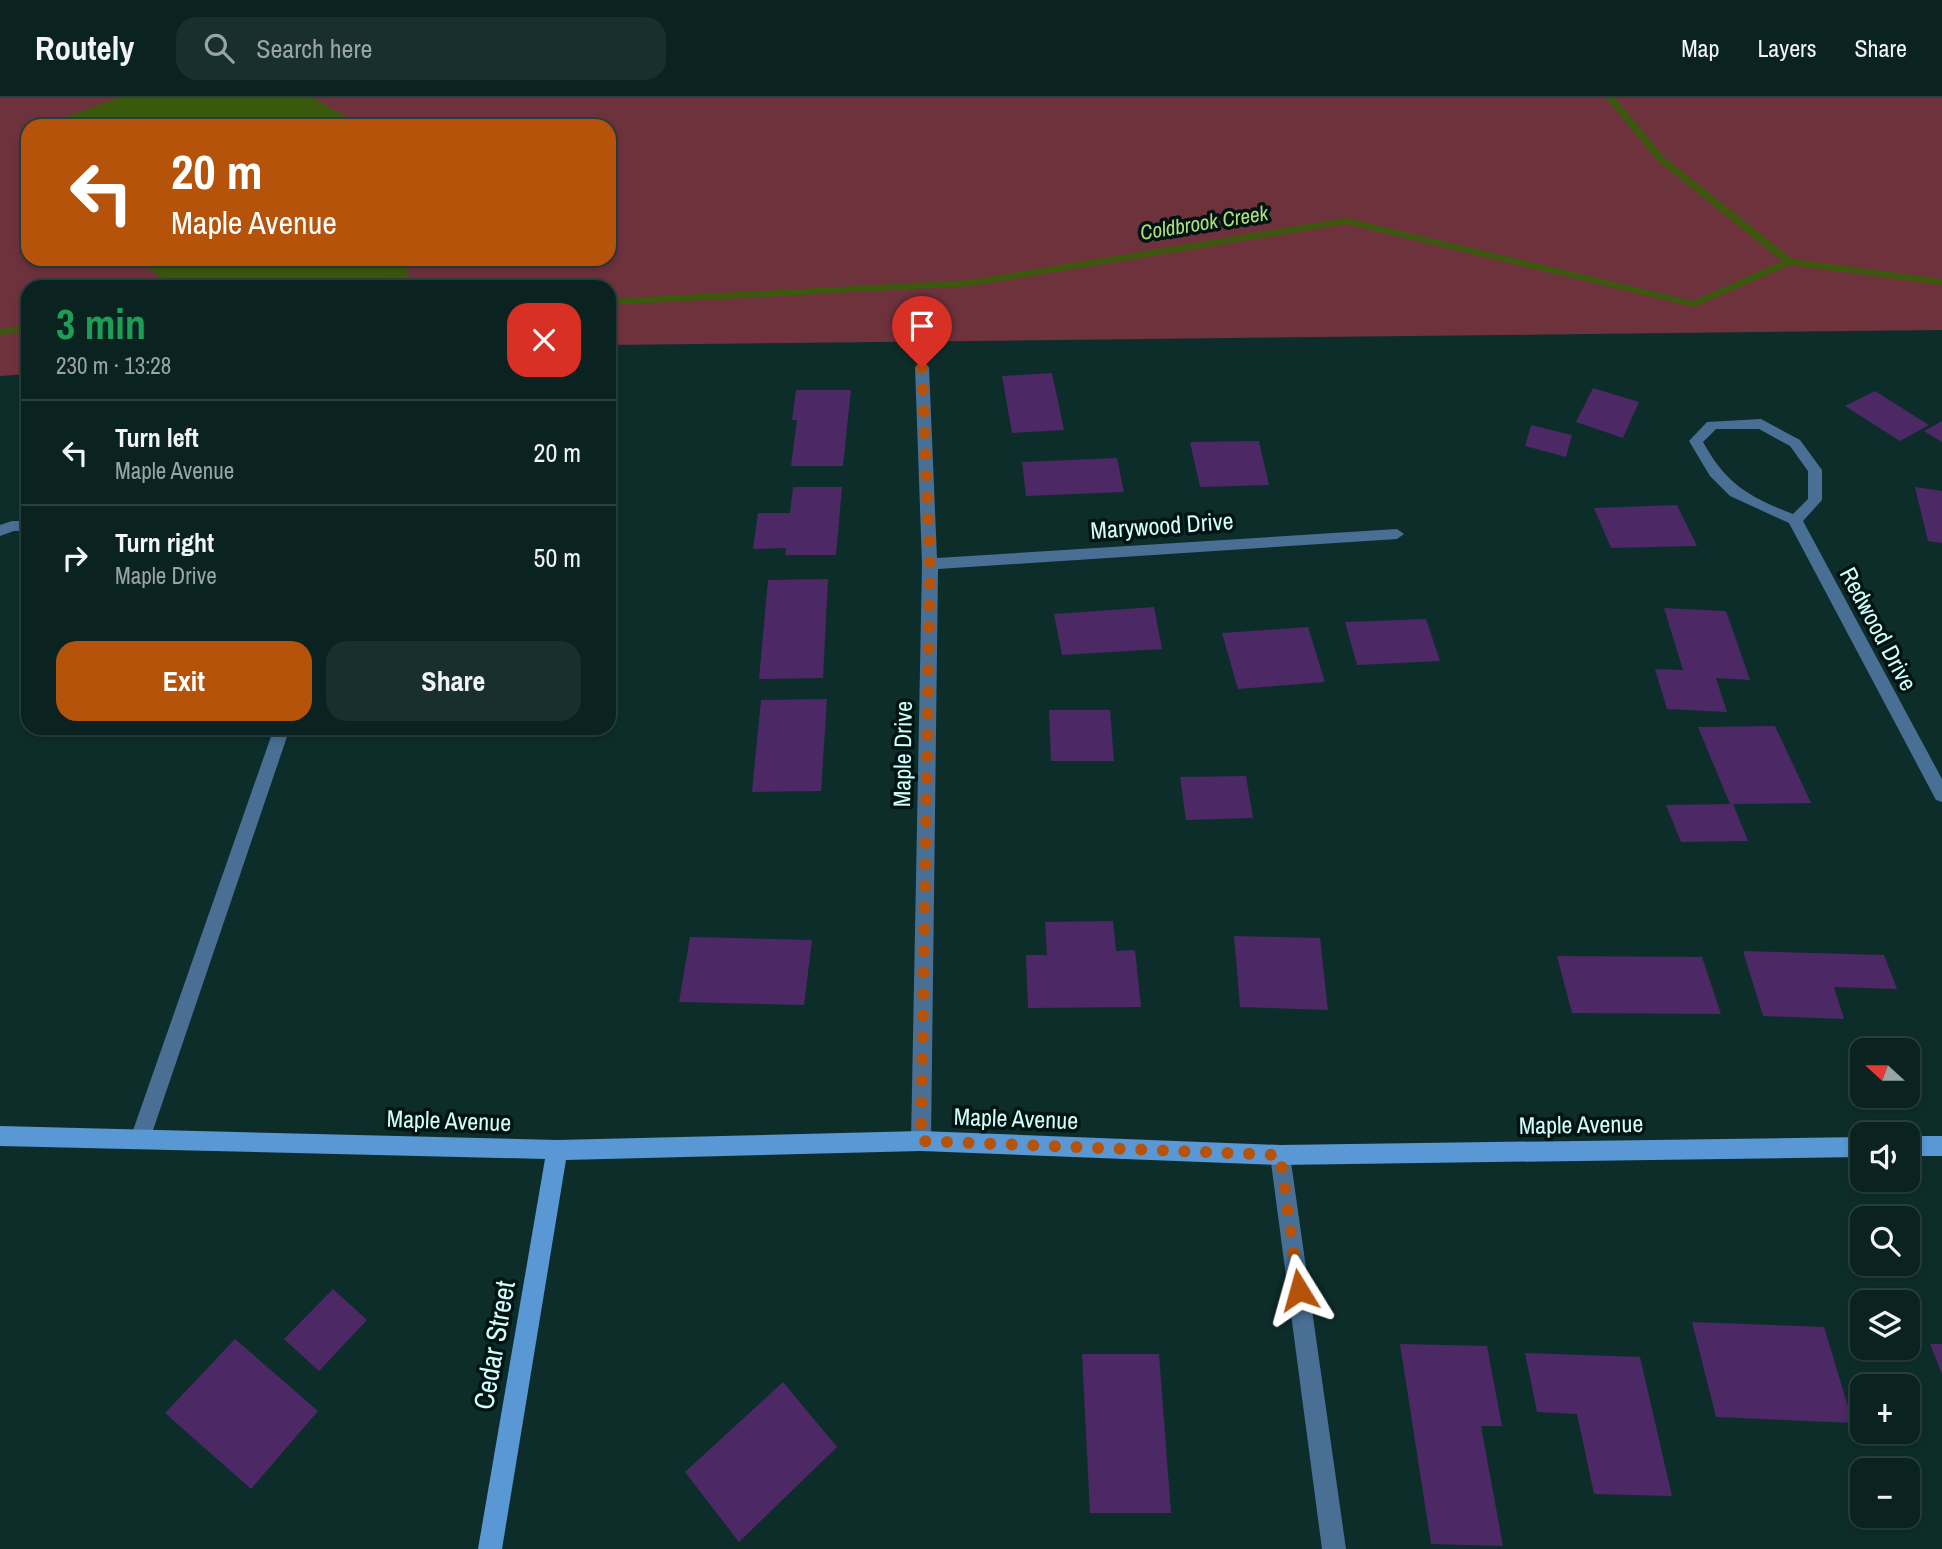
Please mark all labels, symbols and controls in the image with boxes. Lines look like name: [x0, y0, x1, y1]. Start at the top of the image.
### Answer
search box: [176, 17, 666, 80]
text: Routely: [35, 26, 134, 70]
icon: search: [200, 29, 238, 67]
text: Search here: [256, 31, 372, 66]
text: Map: [1681, 32, 1719, 64]
text: Layers: [1757, 32, 1816, 64]
text: Share: [1854, 32, 1907, 64]
text: 20 m: [171, 138, 263, 204]
icon: left: [56, 147, 147, 238]
water label: Coldbrook Creek: [1138, 198, 1271, 247]
text: Maple Avenue: [171, 201, 337, 244]
text: 3 min: [56, 296, 146, 352]
pin: [892, 296, 952, 368]
button: close: [507, 303, 581, 377]
icon: arrive: [903, 307, 941, 345]
text: 230 m · 13:28: [56, 350, 171, 381]
text: Turn left: [115, 420, 199, 455]
icon: left: [56, 434, 94, 472]
text: 20 m: [534, 435, 581, 470]
text: Maple Avenue: [115, 455, 234, 486]
street label: Marywood Drive: [1089, 504, 1235, 546]
text: Turn right: [115, 525, 214, 560]
icon: right: [56, 539, 94, 577]
text: 50 m: [534, 540, 581, 575]
text: Maple Drive: [115, 560, 217, 591]
street label: Redwood Drive: [1833, 561, 1925, 696]
button: Exit: [56, 641, 312, 721]
button: Share: [326, 641, 581, 721]
street label: Maple Drive: [885, 701, 919, 807]
north arrow: [1850, 1038, 1920, 1108]
map controls: [1850, 1038, 1920, 1528]
street label: Maple Avenue: [953, 1100, 1079, 1136]
street label: Maple Avenue: [386, 1102, 512, 1138]
street label: Maple Avenue: [1519, 1107, 1643, 1141]
button: sound: [1850, 1122, 1920, 1192]
button: search: [1850, 1206, 1920, 1276]
position arrow: [1262, 1253, 1336, 1327]
street label: Cedar Street: [464, 1278, 524, 1412]
button: layers: [1850, 1290, 1920, 1360]
button: +: [1850, 1374, 1920, 1444]
button: −: [1850, 1458, 1920, 1528]

